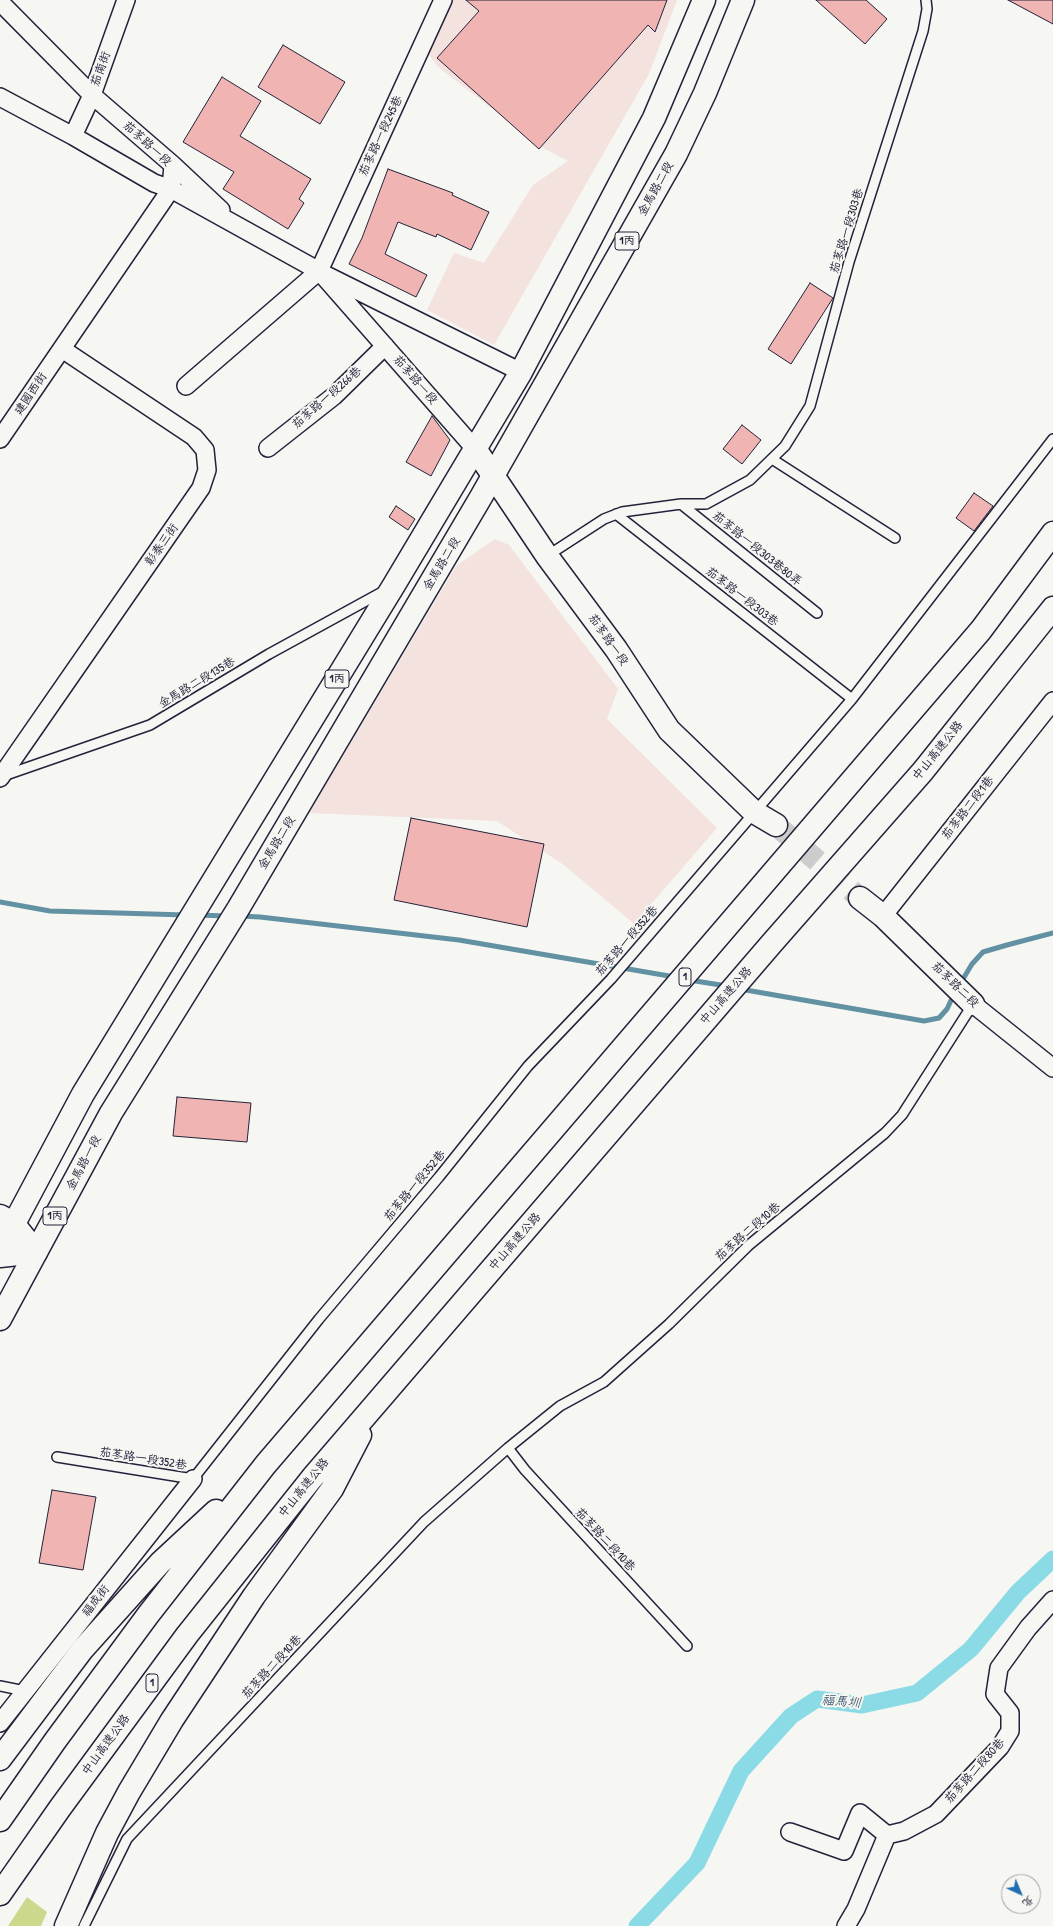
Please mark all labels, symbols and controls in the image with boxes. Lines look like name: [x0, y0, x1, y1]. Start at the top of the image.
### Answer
street label: 茄南街: [88, 50, 114, 88]
street label: 茄苳路一段245巷: [356, 93, 406, 179]
street label: 茄苳路一段: [120, 119, 174, 169]
street label: 金馬路二段: [635, 159, 677, 219]
street label: 茄苳路一段303巷: [827, 187, 867, 275]
road number: 1丙: [615, 232, 639, 250]
street label: 茄苳路一段: [390, 353, 440, 407]
street label: 茄苳路一段266巷: [289, 364, 365, 432]
street label: 建國西街: [12, 370, 50, 418]
street label: 茄苳路一段303巷80弄: [709, 509, 805, 589]
street label: 彰泰三街: [142, 521, 182, 569]
street label: 金馬路二段: [420, 535, 464, 593]
street label: 茄苳路一段303巷: [703, 564, 781, 630]
street label: 茄苳路一段: [585, 611, 631, 669]
street label: 金馬路二段135巷: [156, 654, 238, 712]
road number: 1丙: [325, 670, 349, 688]
street label: 中山高速公路: [910, 718, 966, 784]
street label: 茄苳路二段1巷: [939, 773, 997, 843]
street label: 金馬路二段: [255, 814, 299, 872]
street label: 茄苳路一段352巷: [593, 903, 661, 979]
street label: 茄苳路二段: [928, 959, 982, 1011]
street label: 中山高速公路: [697, 964, 755, 1028]
road number: 1: [679, 968, 691, 986]
street label: 金馬路一段: [64, 1133, 104, 1193]
street label: 茄苳路一段352巷: [381, 1148, 449, 1224]
street label: 茄苳路二段10巷: [712, 1200, 784, 1264]
road number: 1丙: [43, 1207, 67, 1225]
street label: 中山高速公路: [486, 1210, 544, 1274]
street label: 茄苳路一段352巷: [98, 1445, 188, 1473]
street label: 中山高速公路: [276, 1455, 332, 1521]
street label: 茄苳路二段10巷: [572, 1505, 638, 1575]
street label: 福成街: [79, 1582, 113, 1620]
street label: 茄苳路二段10巷: [239, 1632, 305, 1702]
road number: 1: [146, 1674, 158, 1692]
water label: 福馬圳: [821, 1693, 861, 1711]
street label: 中山高速公路: [79, 1712, 133, 1778]
street label: 茄苳路二段80巷: [942, 1736, 1008, 1806]
north arrow: [1001, 1874, 1041, 1914]
text: 北: [1020, 1893, 1037, 1911]

